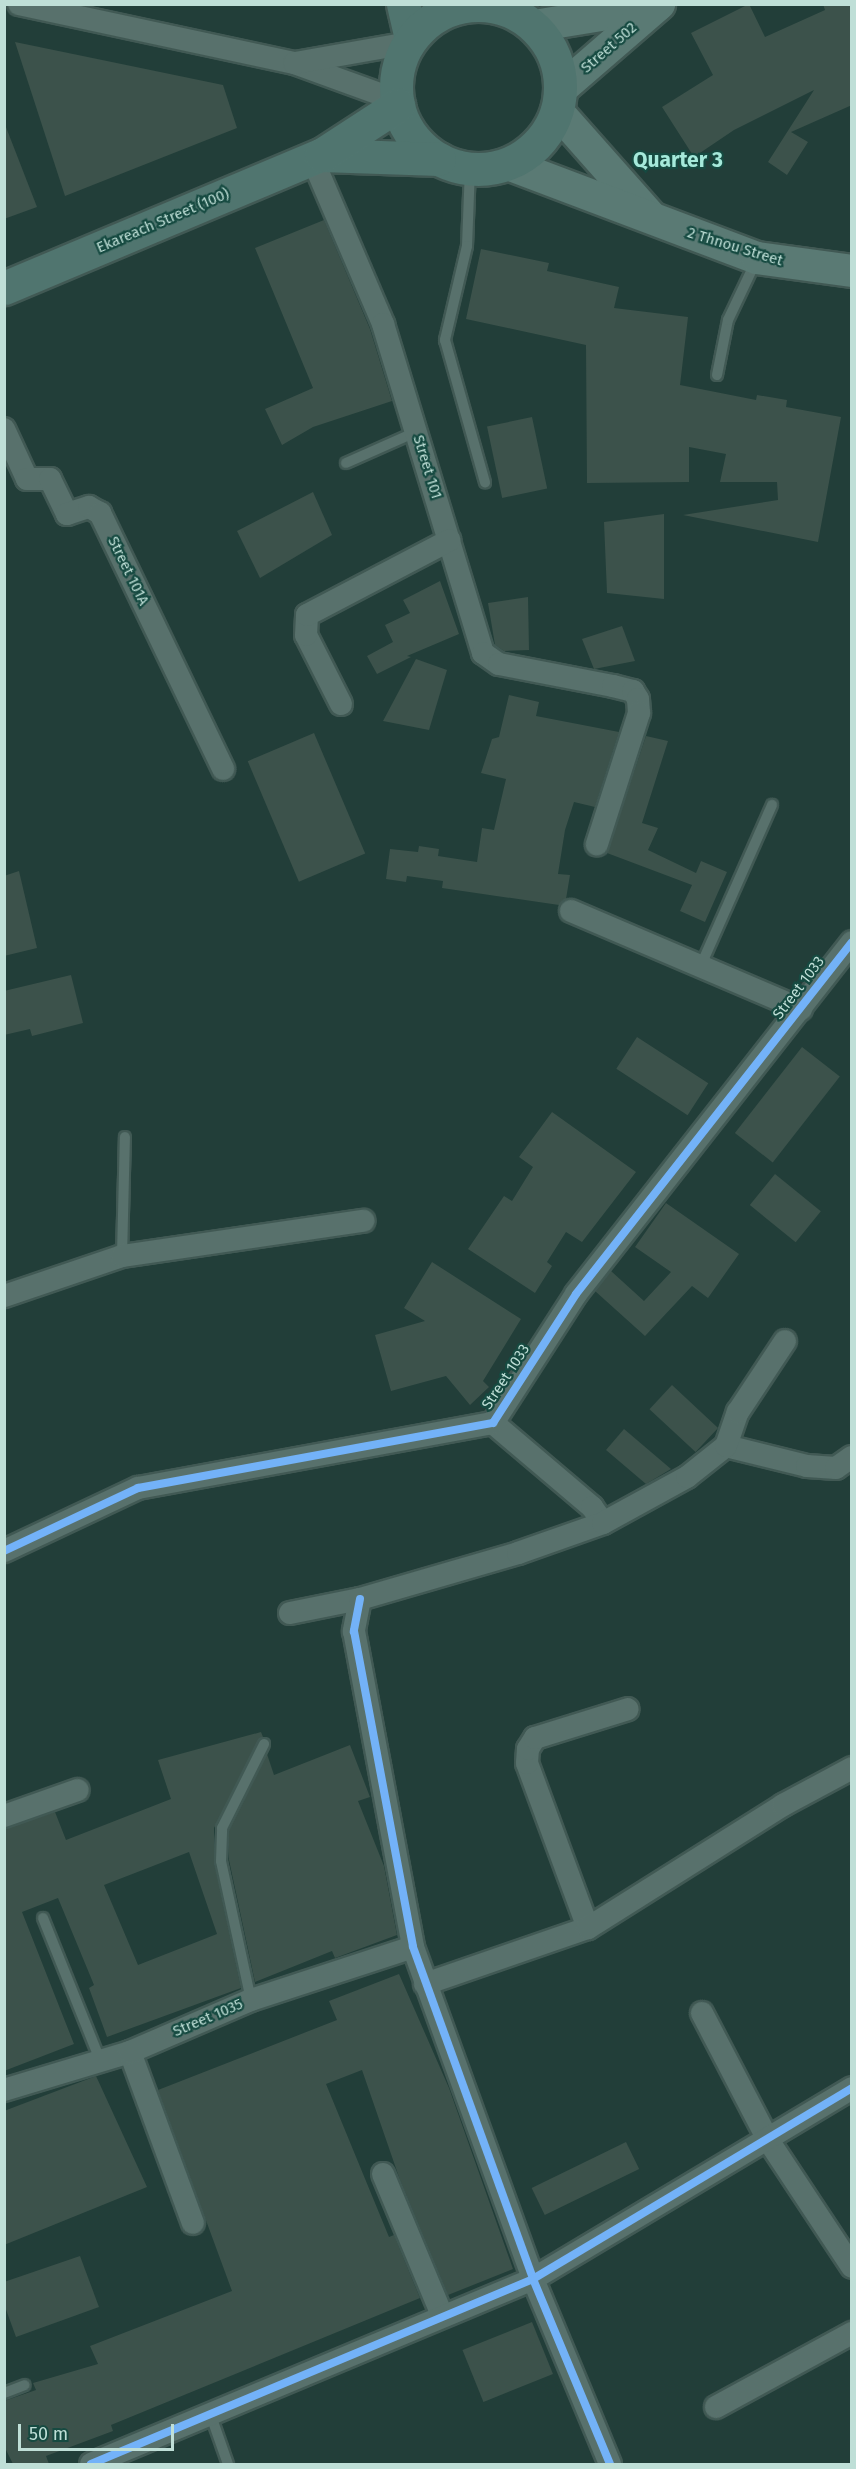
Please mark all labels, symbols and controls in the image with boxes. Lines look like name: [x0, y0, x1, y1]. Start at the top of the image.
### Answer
street label: Street 502: [578, 19, 640, 77]
district label: Quarter 3: [633, 147, 723, 173]
street label: Ekareach Street (100): [94, 185, 232, 257]
street label: 2 Thnou Street: [685, 224, 785, 270]
street label: Street 101: [409, 433, 445, 501]
street label: Street 101A: [104, 534, 152, 608]
street label: Street 1033: [769, 953, 829, 1023]
street label: Street 1033: [478, 1341, 534, 1413]
street label: Street 1035: [170, 1995, 246, 2041]
scale bar: [21, 2412, 177, 2450]
text: 50 m: [29, 2423, 68, 2445]

